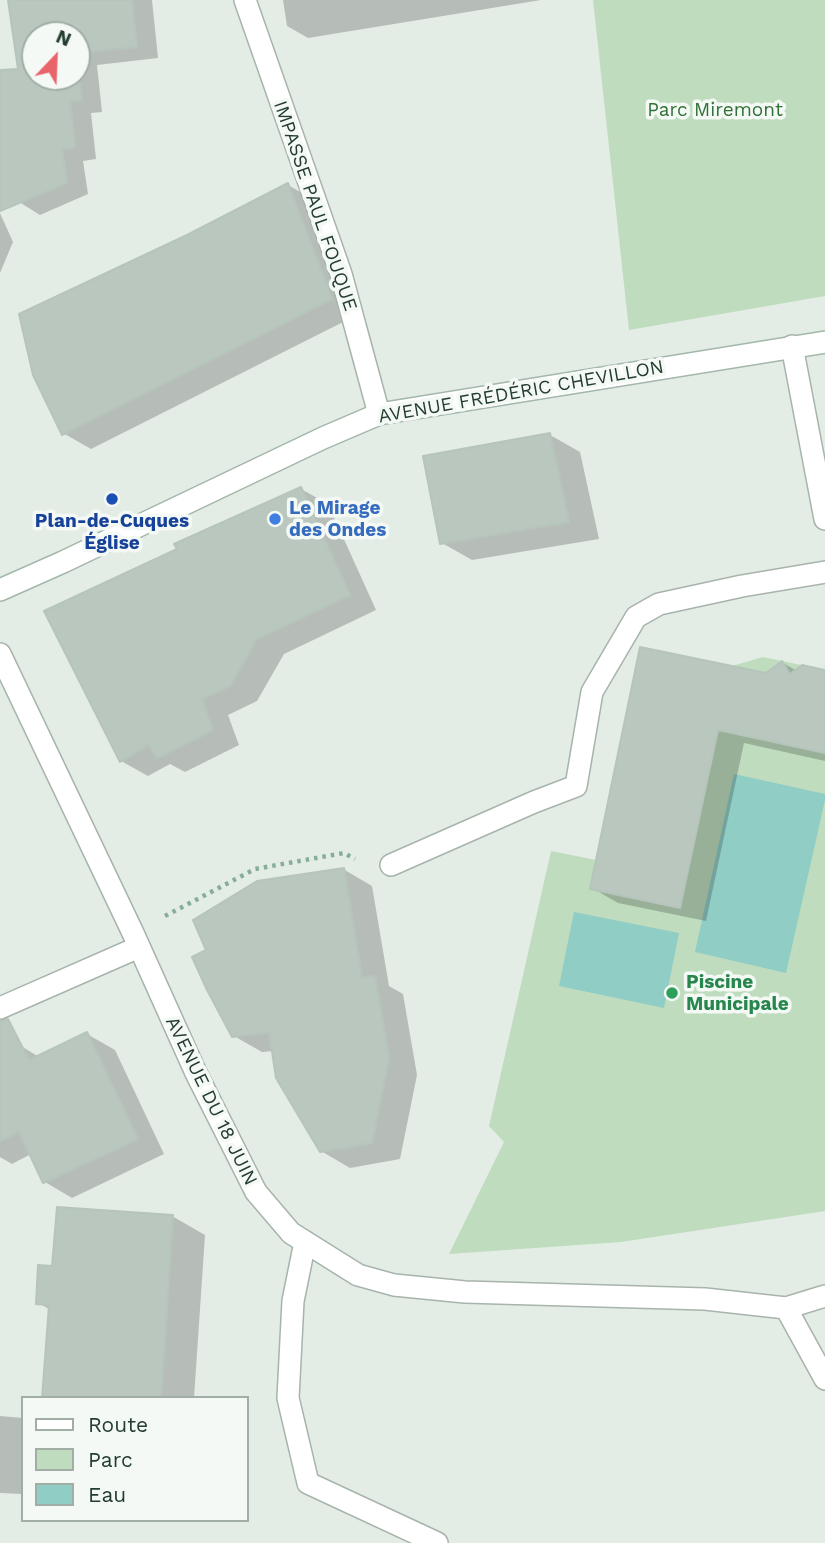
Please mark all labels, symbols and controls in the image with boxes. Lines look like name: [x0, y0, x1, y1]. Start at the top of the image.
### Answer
north arrow: [21, 21, 91, 91]
text: N: [53, 25, 75, 51]
street label: IMPASSE PAUL FOUQUE: [268, 98, 362, 314]
park label: Parc Miremont: [647, 99, 783, 121]
street label: AVENUE FRÉDÉRIC CHEVILLON: [377, 356, 665, 428]
marker: Plan-de-Cuques Église: [104, 491, 120, 507]
place label: Le Mirage des Ondes: [289, 497, 386, 541]
place label: Plan-de-Cuques Église: [35, 510, 189, 554]
marker: Le Mirage des Ondes: [267, 511, 283, 527]
place label: Piscine Municipale: [686, 971, 789, 1015]
marker: Piscine Municipale: [664, 985, 680, 1001]
street label: AVENUE DU 18 JUIN: [160, 1013, 262, 1189]
legend: [21, 1396, 248, 1522]
text: Route: [88, 1412, 148, 1437]
text: Parc: [88, 1447, 133, 1472]
text: Eau: [88, 1482, 126, 1507]

